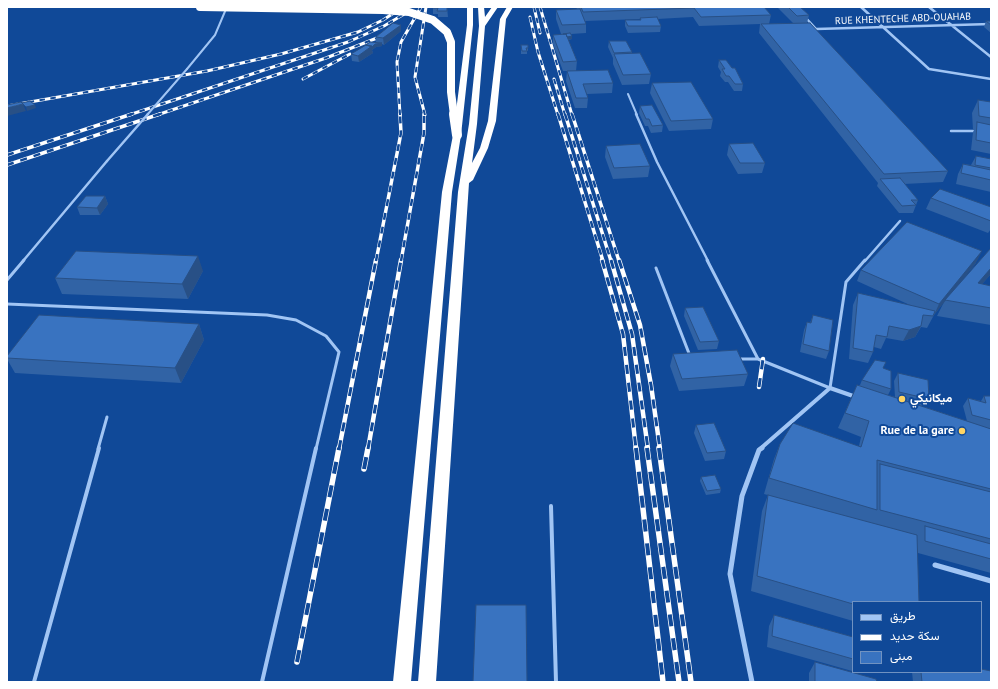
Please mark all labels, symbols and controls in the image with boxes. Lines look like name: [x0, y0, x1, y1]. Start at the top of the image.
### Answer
street label: RUE KHENTECHE ABD-OUAHAB: [835, 11, 971, 27]
place label: ميكانيكي: [910, 392, 952, 406]
marker: ميكانيكي: [897, 394, 907, 404]
place label: Rue de la gare: [880, 424, 954, 438]
marker: Rue de la gare: [957, 426, 967, 436]
legend: [852, 601, 982, 673]
text: طريق: [890, 608, 915, 623]
text: سكة حديد: [890, 628, 940, 643]
text: مبنى: [890, 648, 912, 663]

